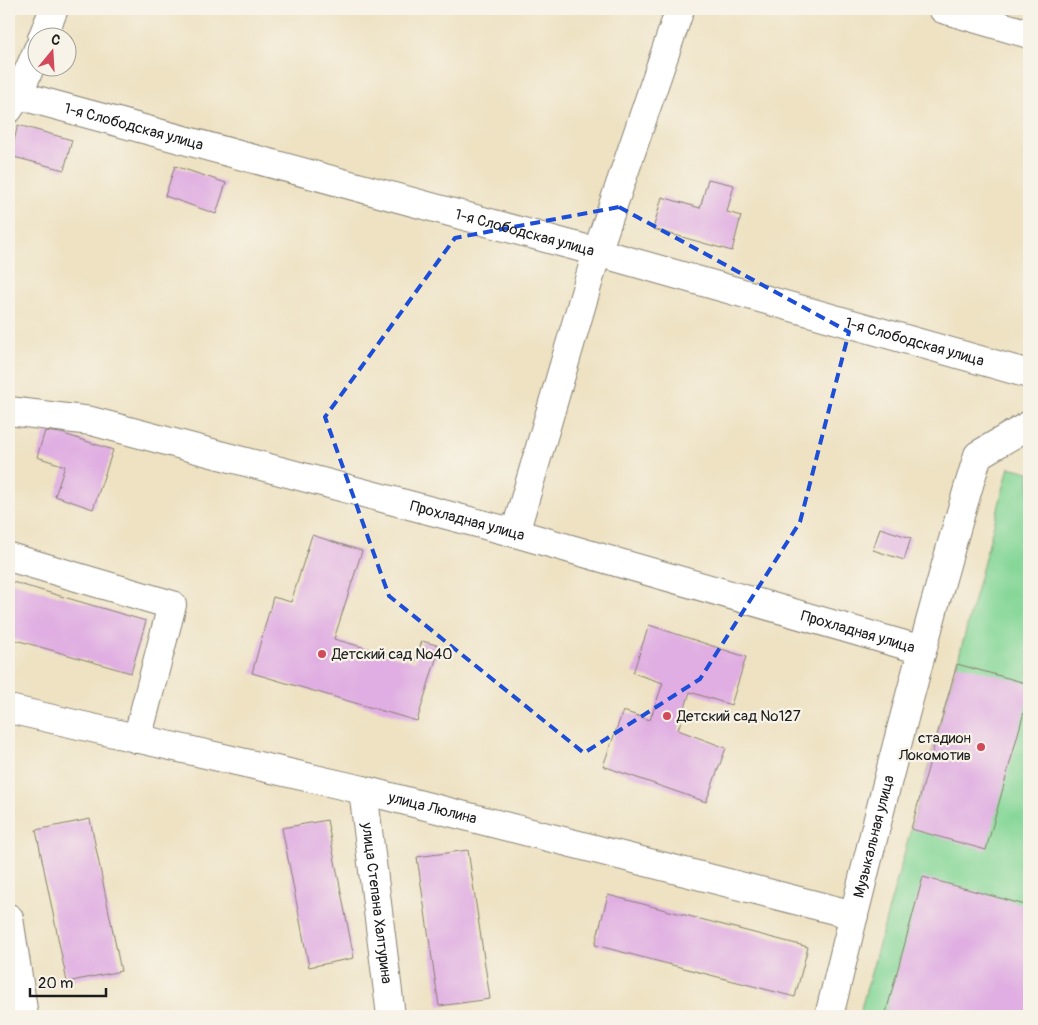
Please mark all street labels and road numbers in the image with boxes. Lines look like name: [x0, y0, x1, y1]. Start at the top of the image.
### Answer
street label: 1-я Слободская улица: [62, 99, 205, 155]
street label: 1-я Слободская улица: [453, 205, 596, 261]
street label: 1-я Слободская улица: [843, 314, 986, 371]
street label: Прохладная улица: [408, 497, 527, 545]
street label: Прохладная улица: [799, 607, 917, 657]
street label: Музыкальная улица: [849, 773, 899, 900]
street label: улица Люлина: [385, 788, 479, 829]
street label: улица Степана Халтурина: [357, 820, 396, 985]

